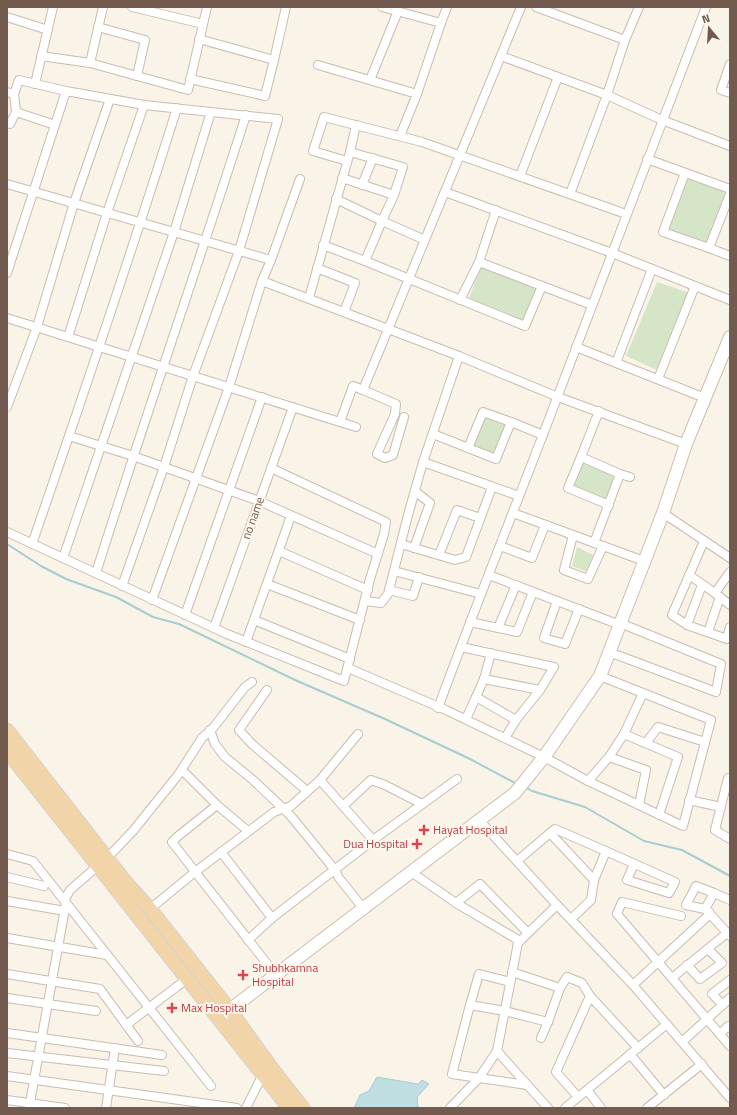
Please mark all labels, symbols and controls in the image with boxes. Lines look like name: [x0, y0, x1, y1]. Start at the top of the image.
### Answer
north arrow: [689, 8, 729, 48]
text: N: [700, 10, 712, 27]
street label: no name: [236, 494, 269, 542]
place label: Hayat Hospital: [433, 820, 508, 839]
marker: Hayat Hospital: [418, 824, 430, 836]
place label: Dua Hospital: [343, 834, 408, 853]
marker: Dua Hospital: [411, 838, 423, 850]
place label: Shubhkamna Hospital: [252, 958, 318, 991]
marker: Shubhkamna Hospital: [237, 969, 249, 981]
place label: Max Hospital: [181, 998, 247, 1017]
marker: Max Hospital: [166, 1002, 178, 1014]

